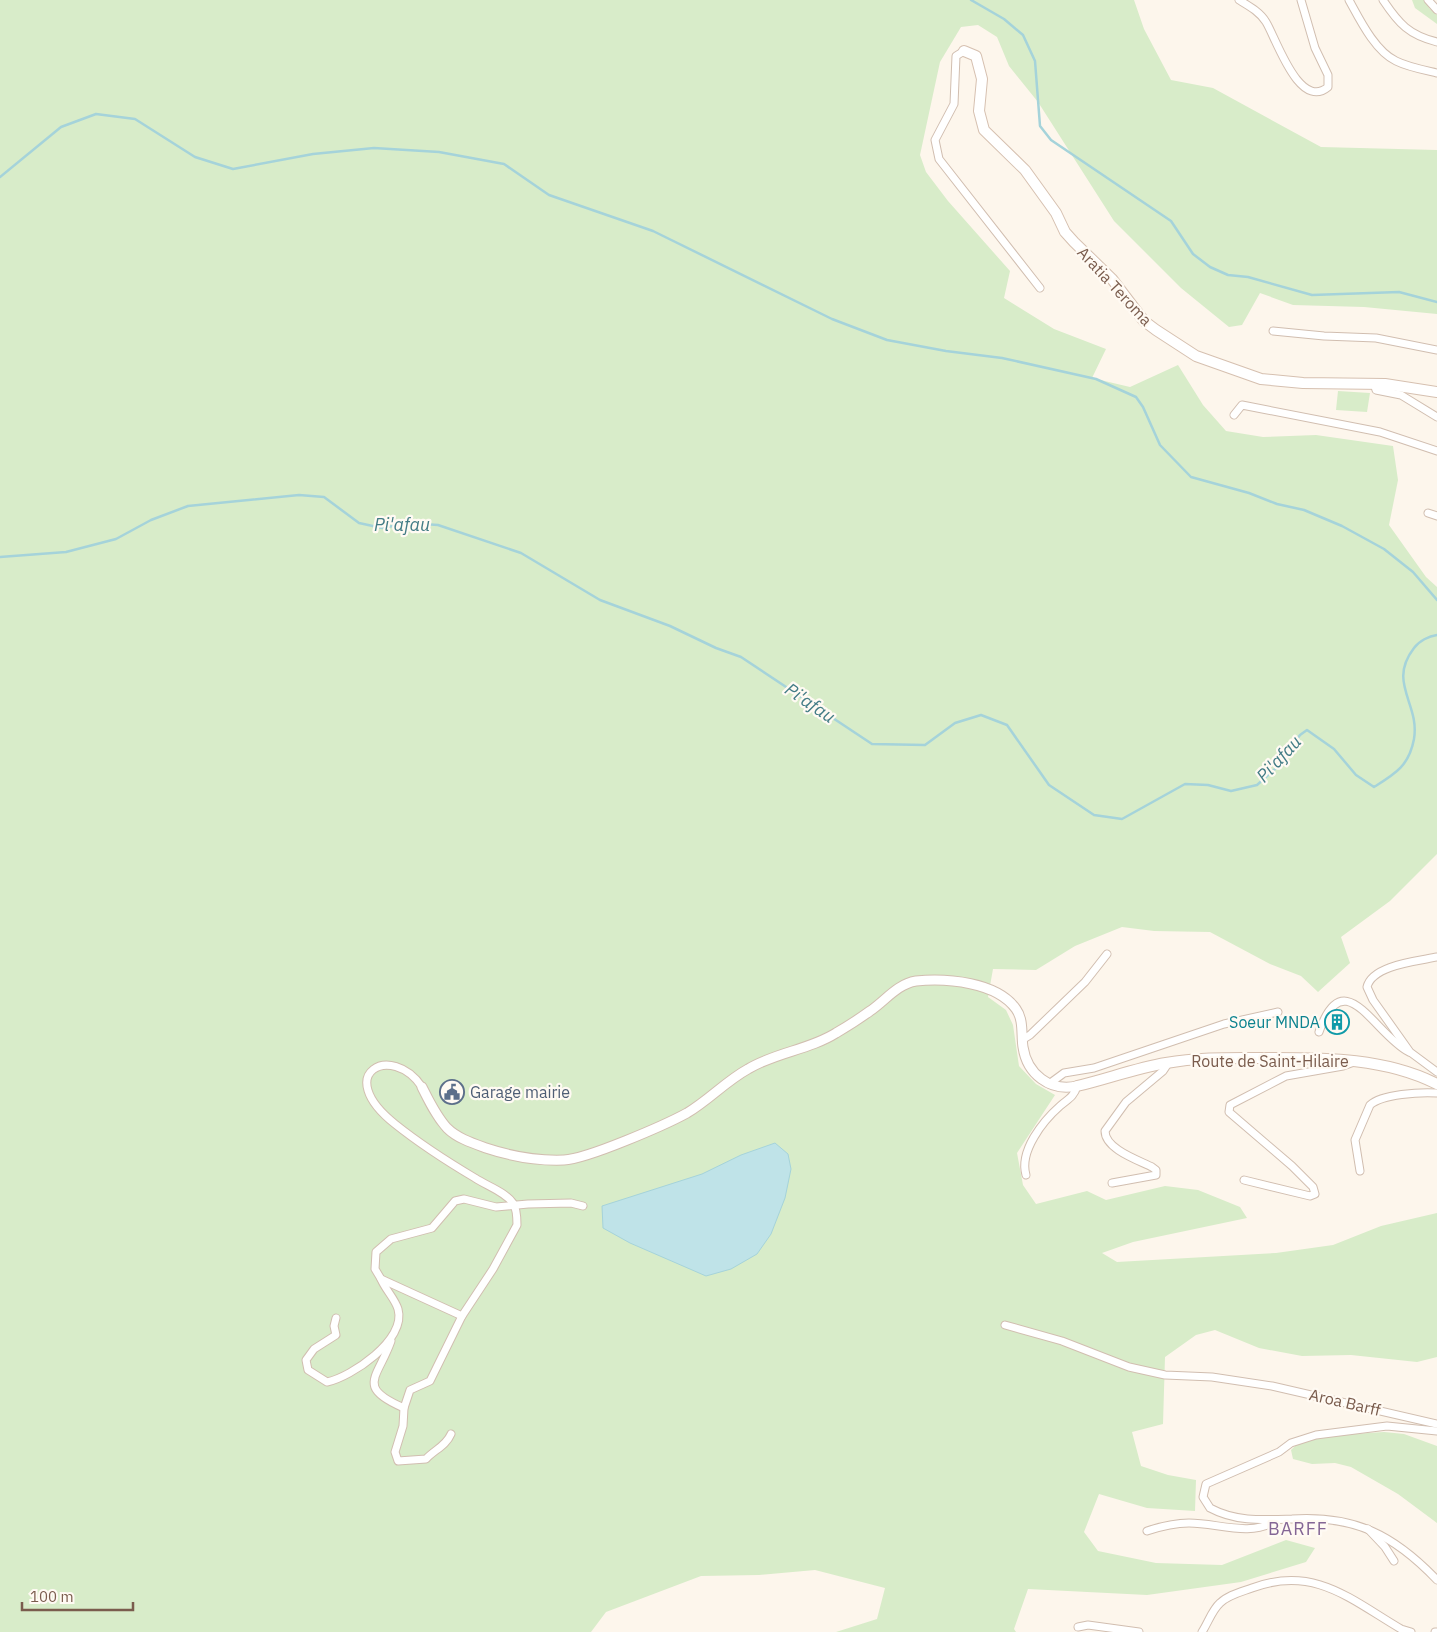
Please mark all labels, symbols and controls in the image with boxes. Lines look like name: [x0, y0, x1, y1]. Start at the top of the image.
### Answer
street label: Aratia Teroma: [1073, 242, 1157, 330]
water label: Pi'afau: [374, 513, 430, 536]
water label: Pi'afau: [781, 677, 840, 728]
water label: Pi'afau: [1251, 730, 1306, 787]
building icon: Soeur MNDA: [1324, 1009, 1350, 1035]
place label: Soeur MNDA: [1229, 1012, 1320, 1032]
street label: Route de Saint-Hilaire: [1191, 1051, 1349, 1071]
public building icon: Garage mairie: [439, 1079, 465, 1105]
place label: Garage mairie: [470, 1082, 570, 1102]
street label: Aroa Barff: [1307, 1384, 1383, 1420]
district label: BARFF: [1268, 1517, 1328, 1540]
scale bar: [22, 1580, 134, 1612]
text: 100 m: [30, 1587, 74, 1606]

